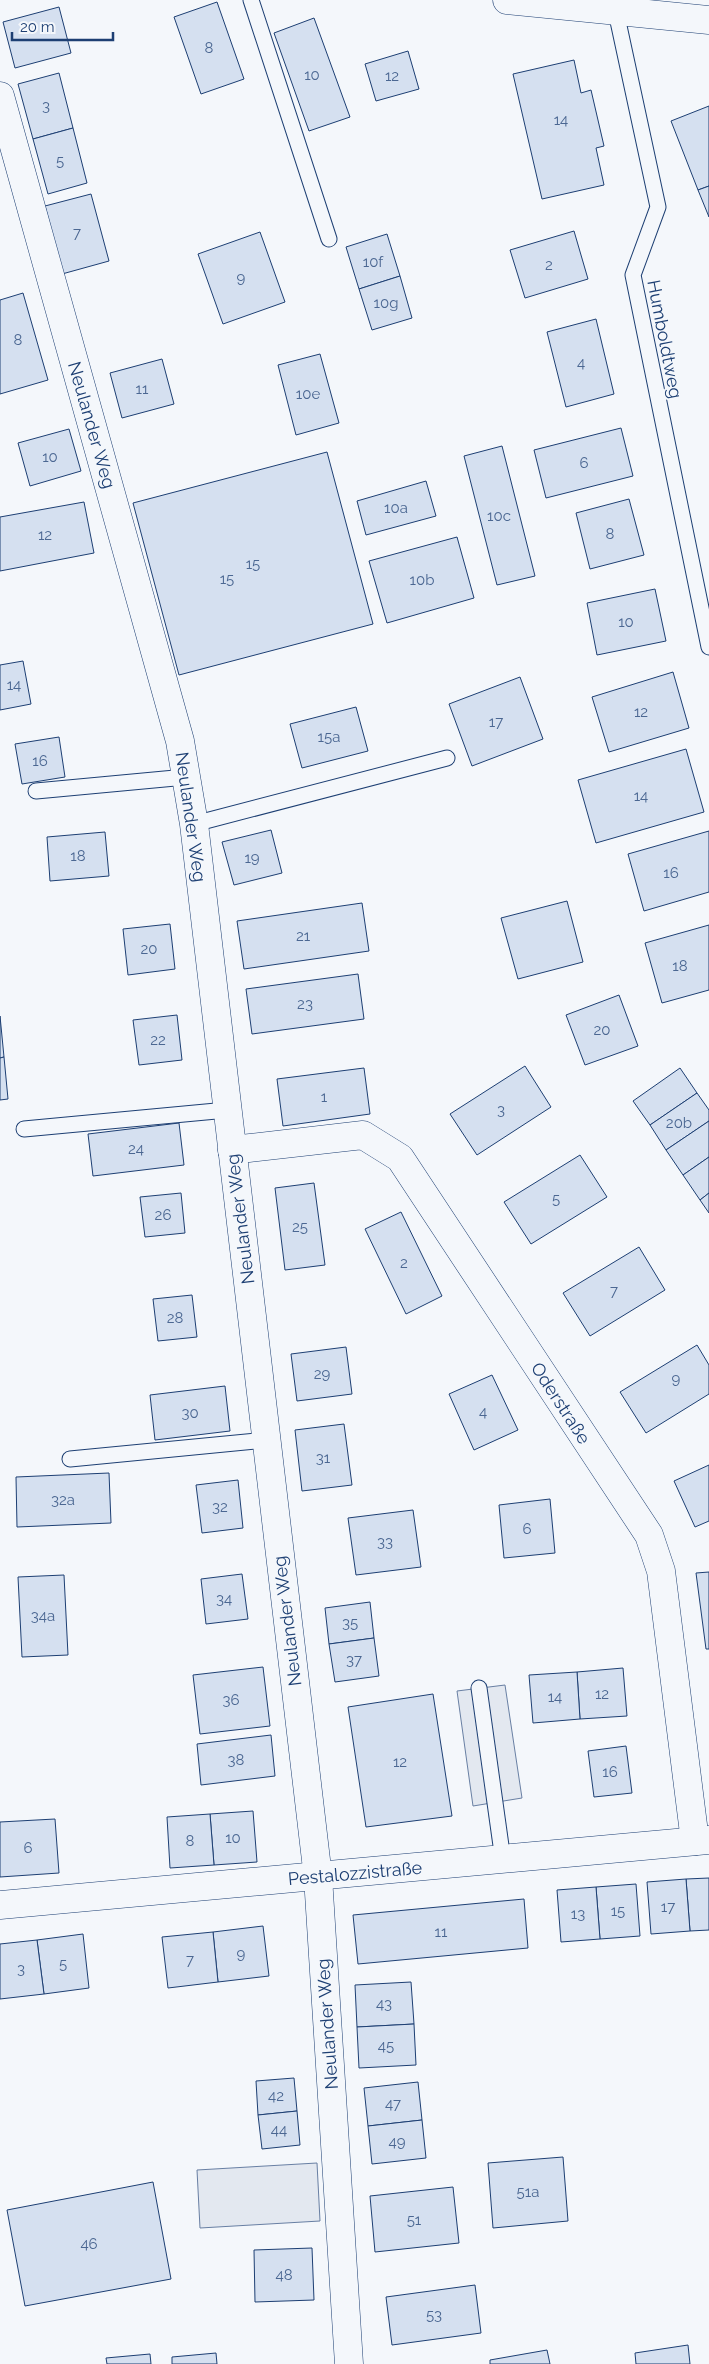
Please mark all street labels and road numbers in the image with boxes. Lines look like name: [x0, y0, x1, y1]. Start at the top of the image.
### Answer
street label: Humboldtweg: [643, 278, 687, 400]
street label: Neulander Weg: [64, 359, 120, 491]
street label: Neulander Weg: [171, 751, 211, 883]
street label: Neulander Weg: [222, 1153, 258, 1285]
street label: Oderstraße: [527, 1358, 595, 1448]
street label: Neulander Weg: [269, 1555, 305, 1687]
street label: Pestalozzistraße: [287, 1857, 423, 1889]
street label: Neulander Weg: [312, 1958, 342, 2090]

